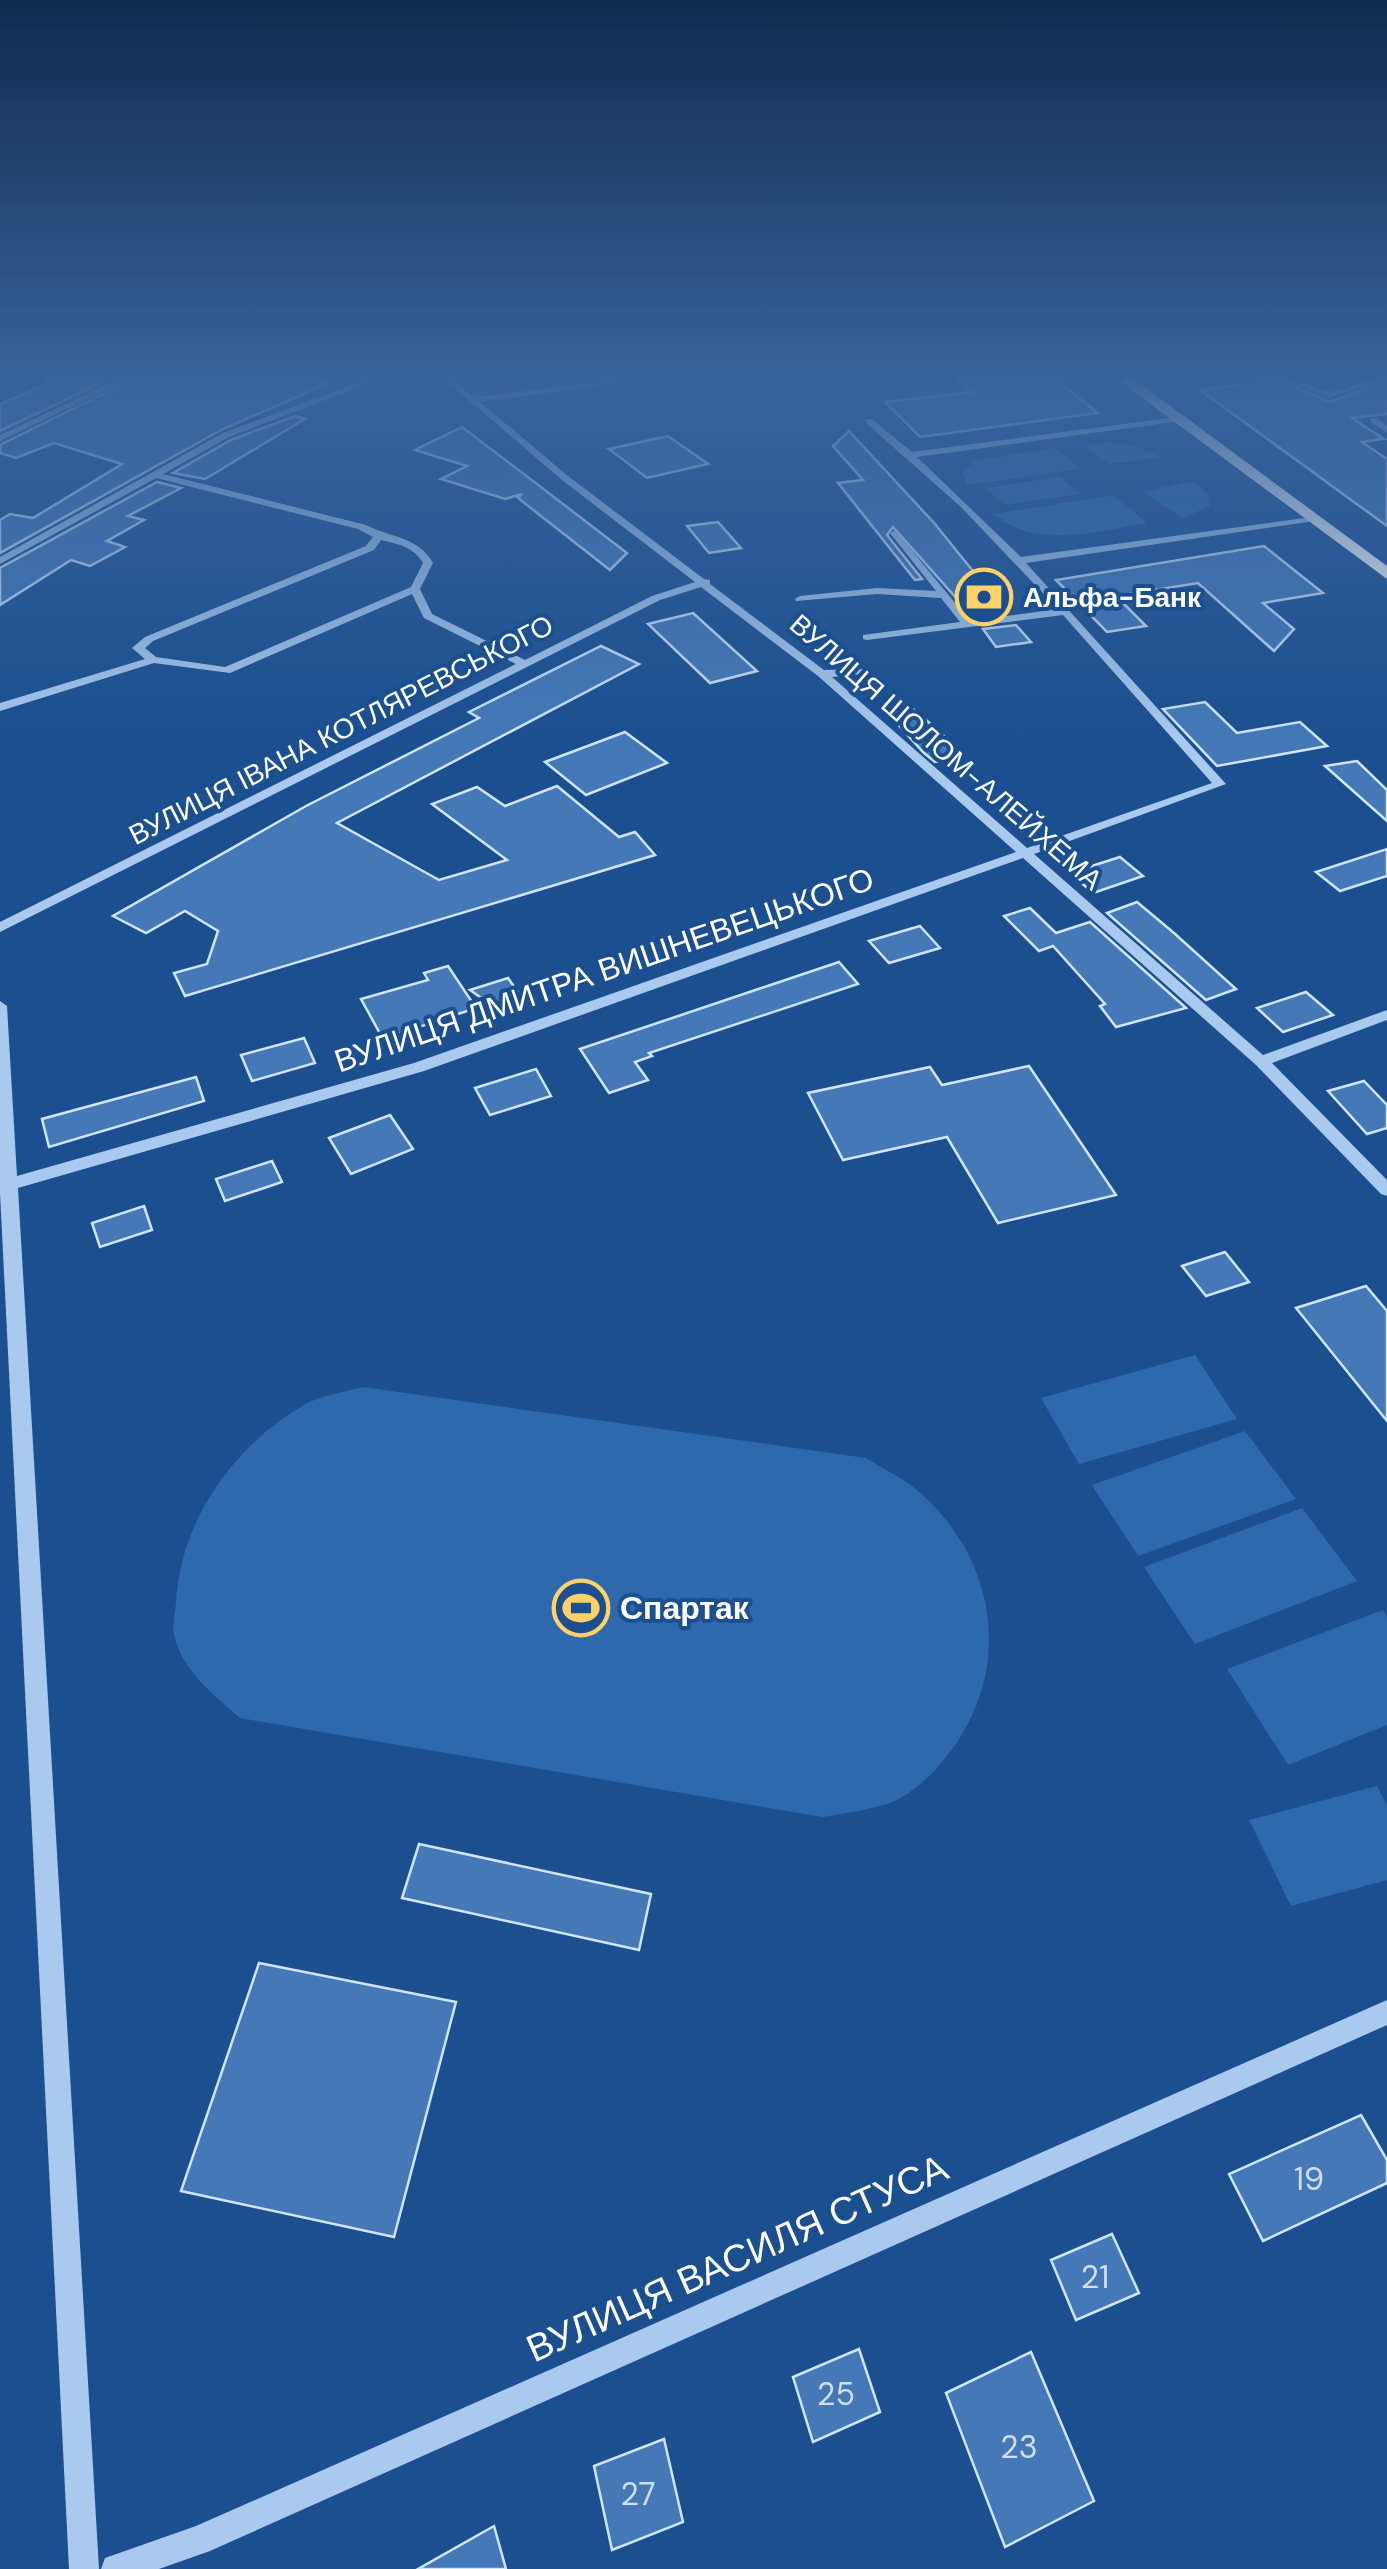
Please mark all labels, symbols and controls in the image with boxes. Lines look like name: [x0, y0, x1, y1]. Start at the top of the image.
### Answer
bank icon: Альфа-Банк: [954, 567, 1014, 627]
place label: Альфа-Банк: [1023, 579, 1202, 616]
street label: ВУЛИЦЯ ІВАНА КОТЛЯРЕВСЬКОГО: [122, 606, 560, 854]
street label: ВУЛИЦЯ ШОЛОМ-АЛЕЙХЕМА: [782, 606, 1110, 898]
street label: ВУЛИЦЯ ДМИТРА ВИШНЕВЕЦЬКОГО: [329, 858, 879, 1082]
sports icon: Спартак: [551, 1578, 611, 1638]
place label: Спартак: [620, 1587, 750, 1629]
street label: ВУЛИЦЯ ВАСИЛЯ СТУСА: [518, 2142, 956, 2374]
house number: 19: [1294, 2158, 1324, 2200]
house number: 21: [1081, 2256, 1109, 2298]
house number: 25: [817, 2373, 855, 2415]
house number: 23: [1000, 2426, 1038, 2468]
house number: 27: [621, 2473, 655, 2515]

